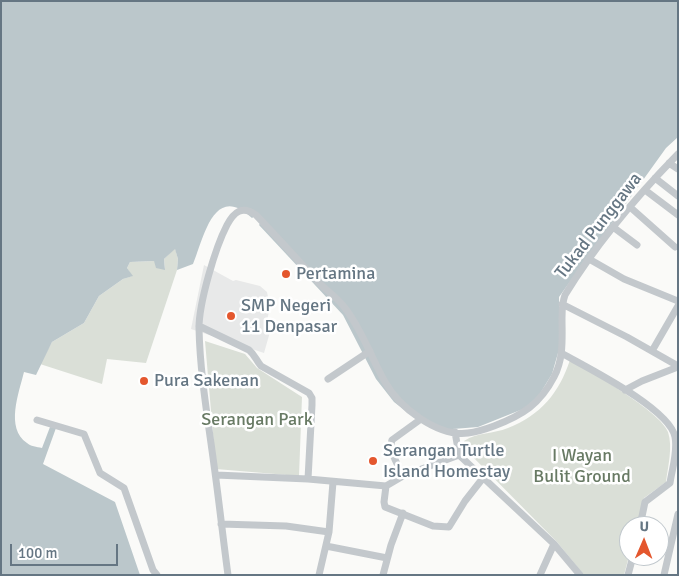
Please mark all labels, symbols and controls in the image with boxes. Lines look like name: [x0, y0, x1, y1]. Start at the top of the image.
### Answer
street label: Tukad Punggawa: [551, 169, 647, 283]
place label: Pertamina: [296, 263, 375, 285]
marker: Pertamina: [280, 268, 292, 280]
place label: SMP Negeri 11 Denpasar: [241, 295, 337, 338]
marker: SMP Negeri 11 Denpasar: [225, 310, 237, 322]
place label: Pura Sakenan: [154, 370, 259, 392]
marker: Pura Sakenan: [138, 375, 150, 387]
park label: Serangan Park: [201, 409, 313, 431]
place label: Serangan Turtle Island Homestay: [383, 440, 510, 482]
park label: I Wayan Bulit Ground: [533, 445, 631, 488]
marker: Serangan Turtle Island Homestay: [367, 455, 379, 467]
north arrow: [619, 516, 669, 566]
text: U: [639, 518, 649, 535]
scale bar: [12, 534, 120, 566]
text: 100 m: [18, 544, 58, 562]

